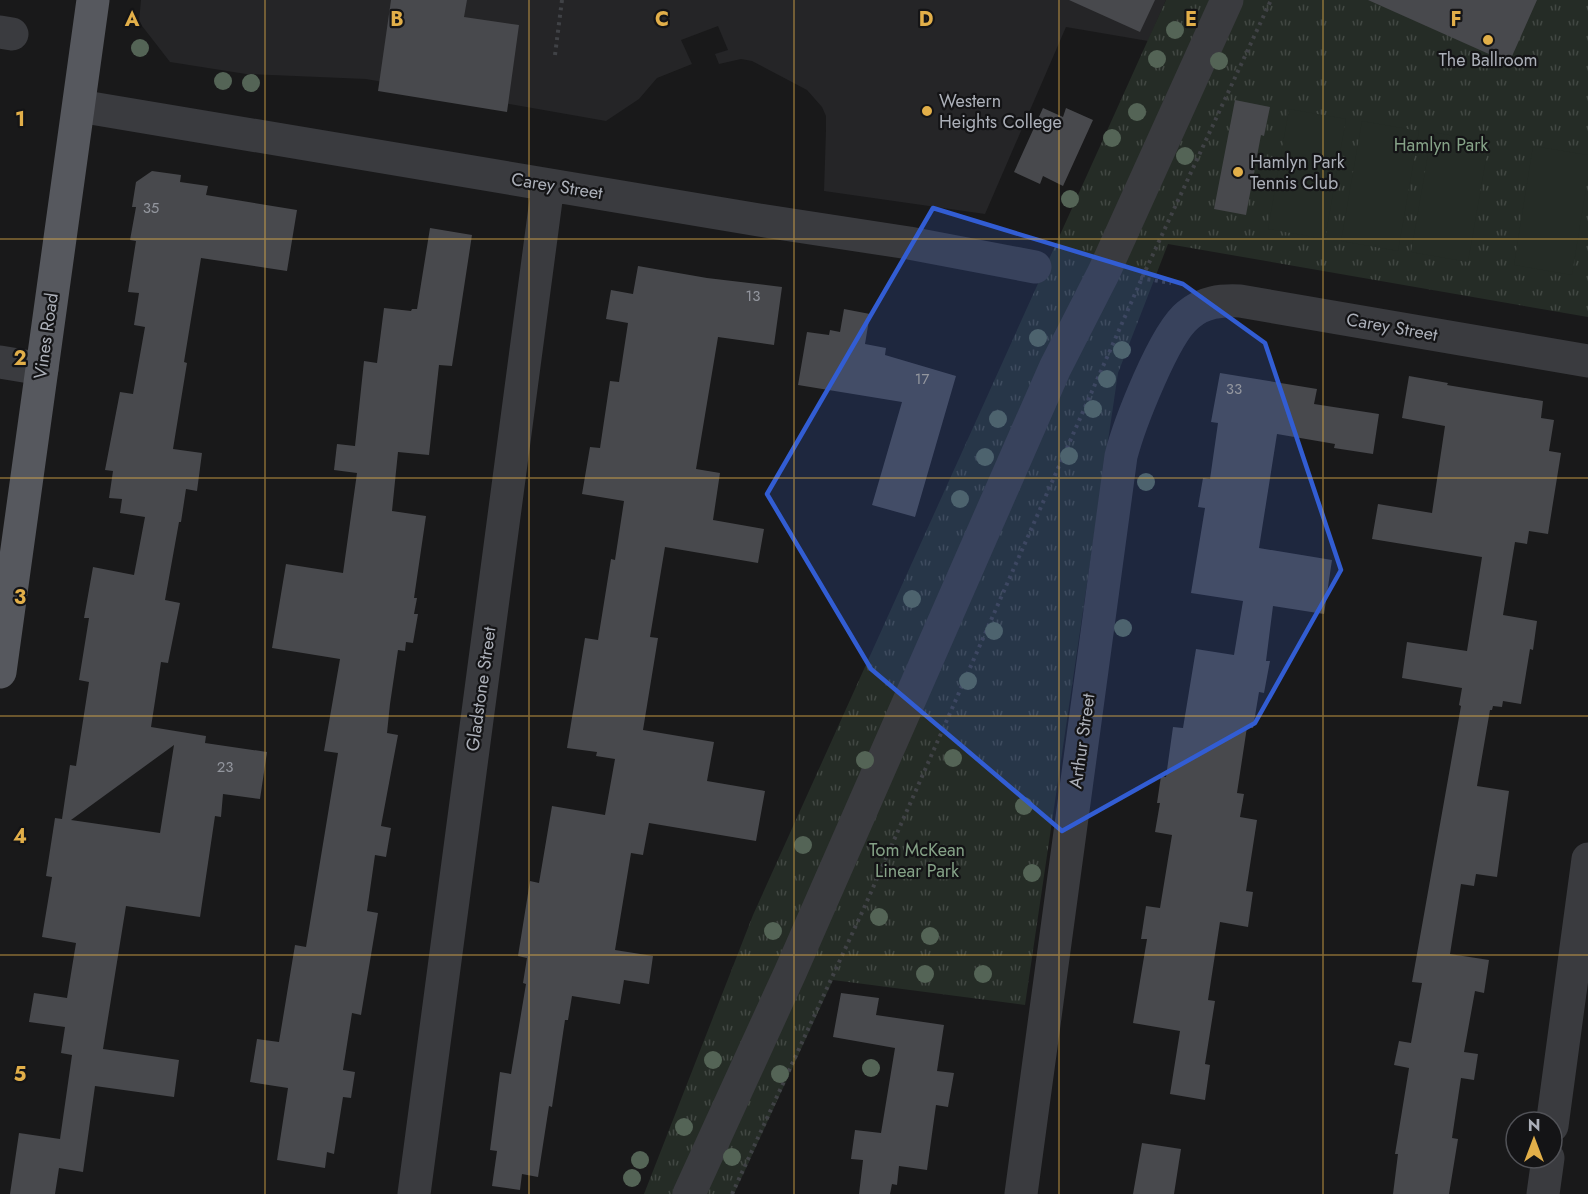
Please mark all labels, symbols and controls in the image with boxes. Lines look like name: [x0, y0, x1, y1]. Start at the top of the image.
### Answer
text: A: [124, 5, 140, 34]
text: B: [390, 5, 404, 34]
text: C: [655, 5, 669, 34]
text: D: [919, 5, 933, 34]
text: E: [1185, 5, 1197, 34]
text: F: [1450, 5, 1462, 34]
marker: The Ballroom: [1481, 33, 1495, 47]
place label: The Ballroom: [1438, 47, 1538, 73]
place label: Western Heights College: [939, 88, 1062, 135]
marker: Western Heights College: [920, 104, 934, 118]
text: 1: [15, 105, 25, 134]
park label: Hamlyn Park: [1394, 132, 1488, 158]
place label: Hamlyn Park Tennis Club: [1250, 149, 1345, 196]
marker: Hamlyn Park Tennis Club: [1231, 165, 1245, 179]
street label: Carey Street: [509, 166, 605, 206]
house number: 35: [143, 197, 159, 219]
house number: 13: [746, 285, 760, 307]
street label: Vines Road: [27, 291, 65, 381]
street label: Carey Street: [1344, 306, 1440, 348]
text: 2: [13, 344, 27, 373]
house number: 17: [915, 368, 929, 390]
house number: 33: [1226, 378, 1242, 400]
text: 3: [14, 583, 26, 612]
street label: Gladstone Street: [459, 624, 503, 753]
street label: Arthur Street: [1062, 691, 1102, 790]
house number: 23: [217, 756, 233, 778]
text: 4: [13, 822, 27, 851]
park label: Tom McKean Linear Park: [869, 837, 965, 884]
text: 5: [14, 1060, 27, 1089]
north arrow: [1504, 1110, 1564, 1170]
text: N: [1528, 1114, 1540, 1137]

